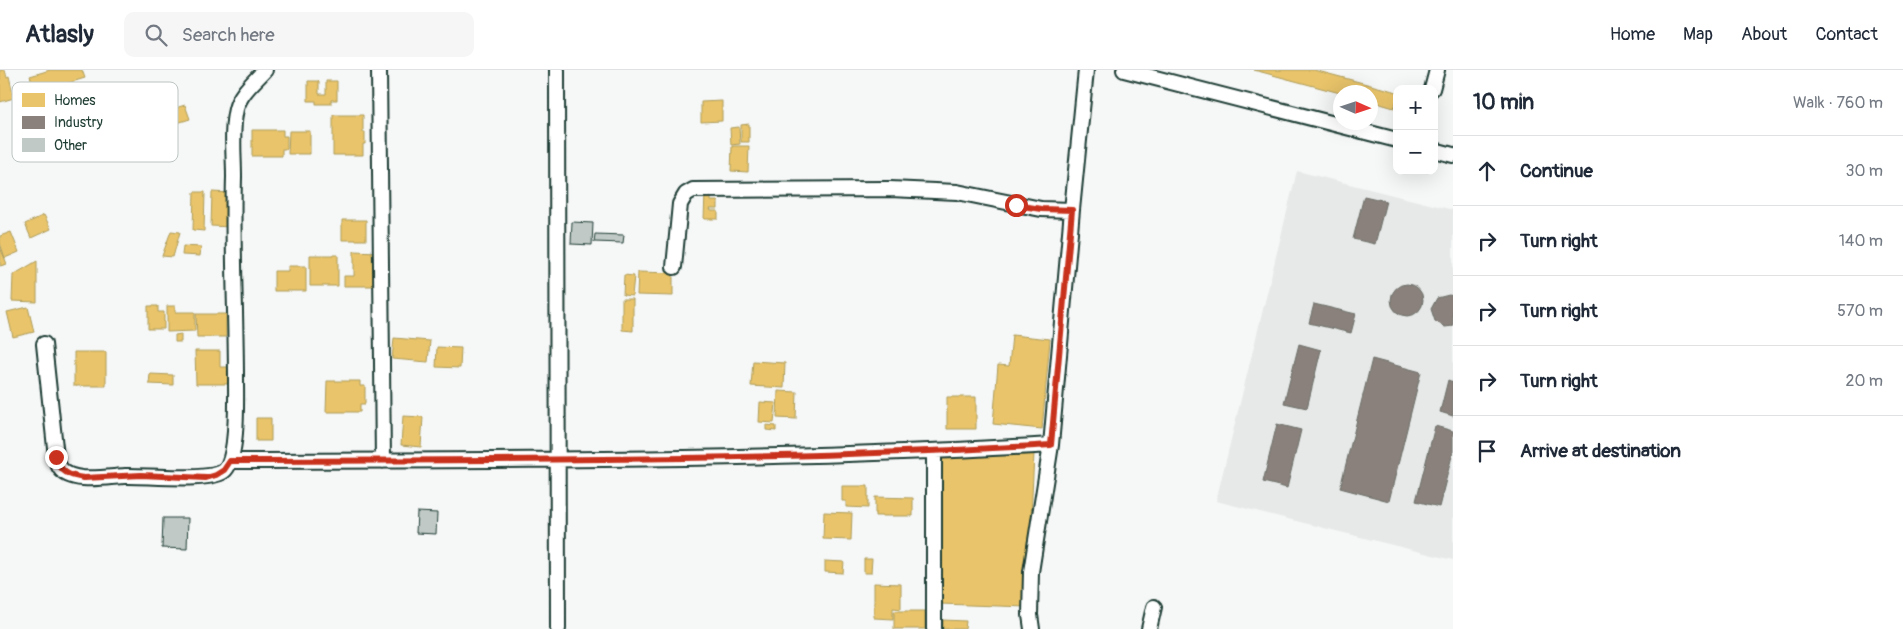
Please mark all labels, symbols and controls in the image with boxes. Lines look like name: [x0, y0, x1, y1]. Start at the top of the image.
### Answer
search box: [124, 12, 474, 57]
text: Atlasly: [25, 20, 94, 49]
icon: search: [142, 21, 170, 49]
text: Search here: [182, 23, 275, 47]
text: Home: [1610, 23, 1655, 46]
text: Map: [1683, 23, 1713, 46]
text: About: [1741, 23, 1787, 46]
text: Contact: [1815, 23, 1878, 46]
legend: [12, 82, 178, 162]
north arrow: [1333, 85, 1378, 130]
map controls: [1393, 85, 1438, 175]
button: +: [1393, 85, 1438, 130]
text: 10 min: [1473, 89, 1534, 116]
text: Homes: [54, 92, 96, 109]
text: Walk · 760 m: [1793, 93, 1883, 113]
text: Industry: [54, 114, 103, 131]
button: −: [1393, 130, 1438, 175]
text: Other: [54, 137, 87, 154]
icon: ahead: [1473, 157, 1501, 185]
text: Continue: [1520, 159, 1593, 183]
text: 30 m: [1845, 161, 1883, 181]
route start: [1005, 194, 1028, 217]
icon: right: [1473, 227, 1501, 255]
text: Turn right: [1520, 229, 1598, 253]
text: 140 m: [1839, 231, 1883, 251]
icon: right: [1473, 297, 1501, 325]
text: Turn right: [1520, 299, 1598, 323]
text: 570 m: [1837, 301, 1883, 321]
icon: right: [1473, 367, 1501, 395]
text: Turn right: [1520, 369, 1598, 393]
text: 20 m: [1845, 371, 1883, 391]
icon: arrive: [1473, 437, 1501, 465]
text: Arrive at destination: [1520, 439, 1681, 463]
route end: [45, 446, 68, 469]

